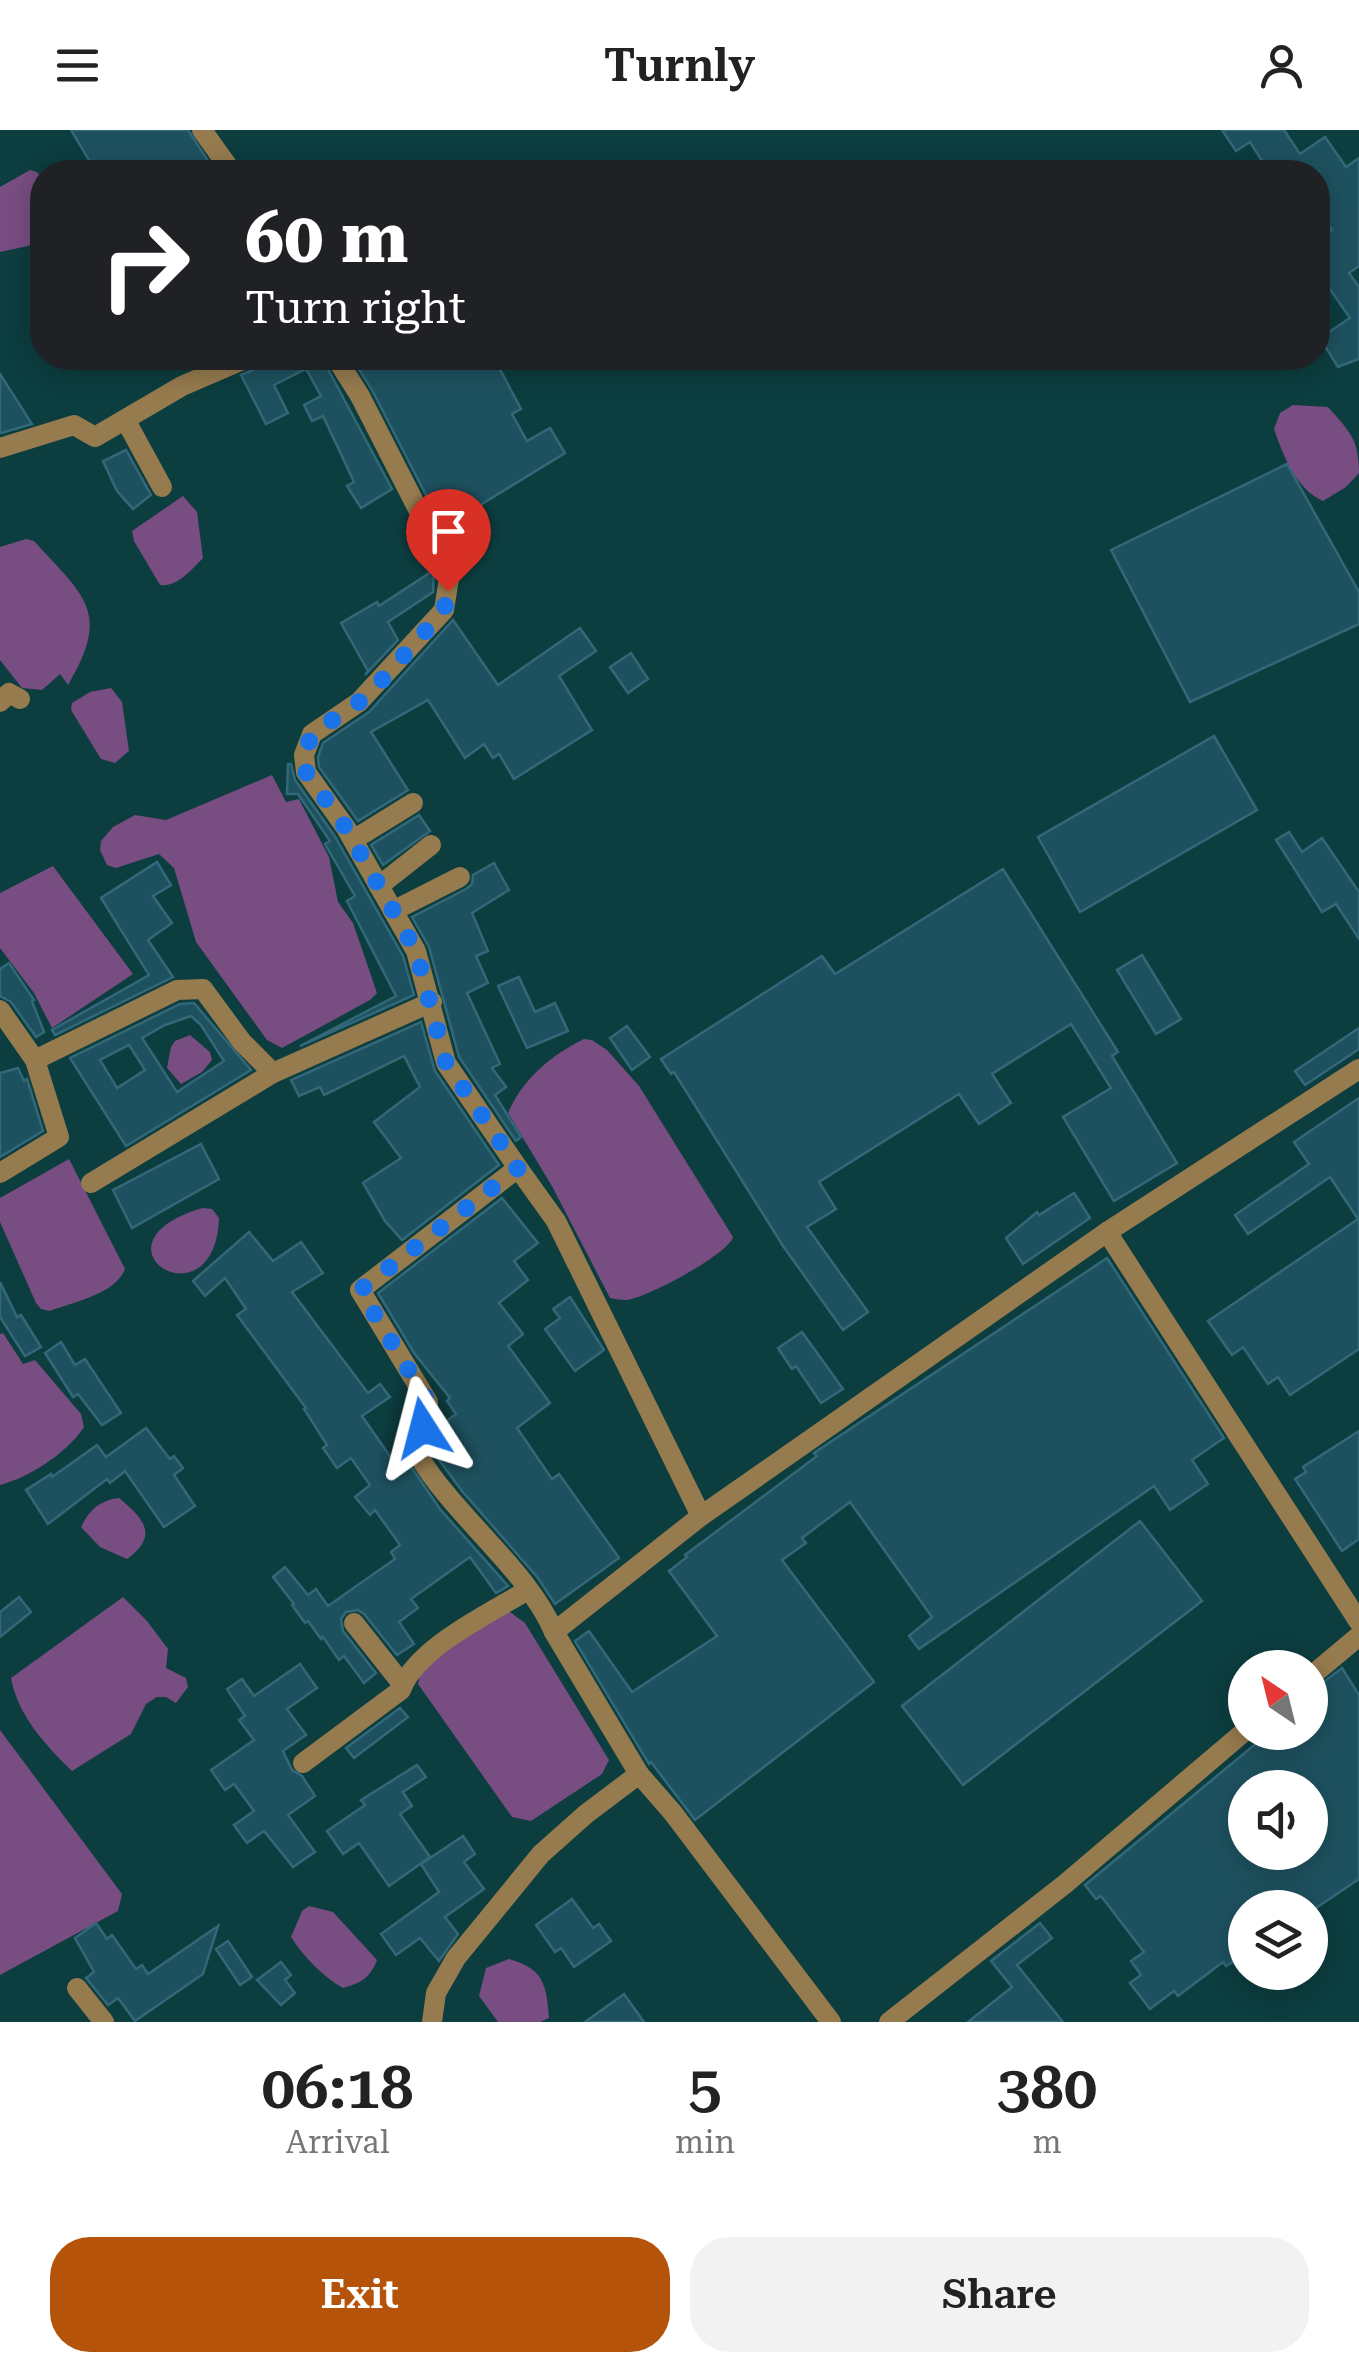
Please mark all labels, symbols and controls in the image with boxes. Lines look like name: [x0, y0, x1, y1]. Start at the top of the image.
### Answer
icon: menu: [50, 38, 105, 93]
icon: person: [1254, 38, 1309, 93]
text: Turnly: [604, 39, 755, 92]
text: 60 m: [245, 197, 409, 279]
icon: right: [80, 200, 210, 330]
text: Turn right: [245, 281, 466, 334]
pin: [406, 489, 491, 592]
icon: arrive: [421, 504, 476, 559]
position arrow: [371, 1376, 475, 1480]
north arrow: [1228, 1650, 1328, 1750]
map controls: [1228, 1650, 1328, 1990]
button: sound: [1228, 1770, 1328, 1870]
button: layers: [1228, 1890, 1328, 1990]
text: 06:18: [262, 2052, 414, 2123]
text: 5: [688, 2052, 722, 2123]
text: 380: [997, 2052, 1097, 2123]
text: Arrival: [286, 2123, 390, 2161]
text: min: [675, 2123, 735, 2161]
text: m: [1032, 2123, 1062, 2161]
button: Exit: [50, 2237, 670, 2352]
button: Share: [690, 2237, 1309, 2352]

